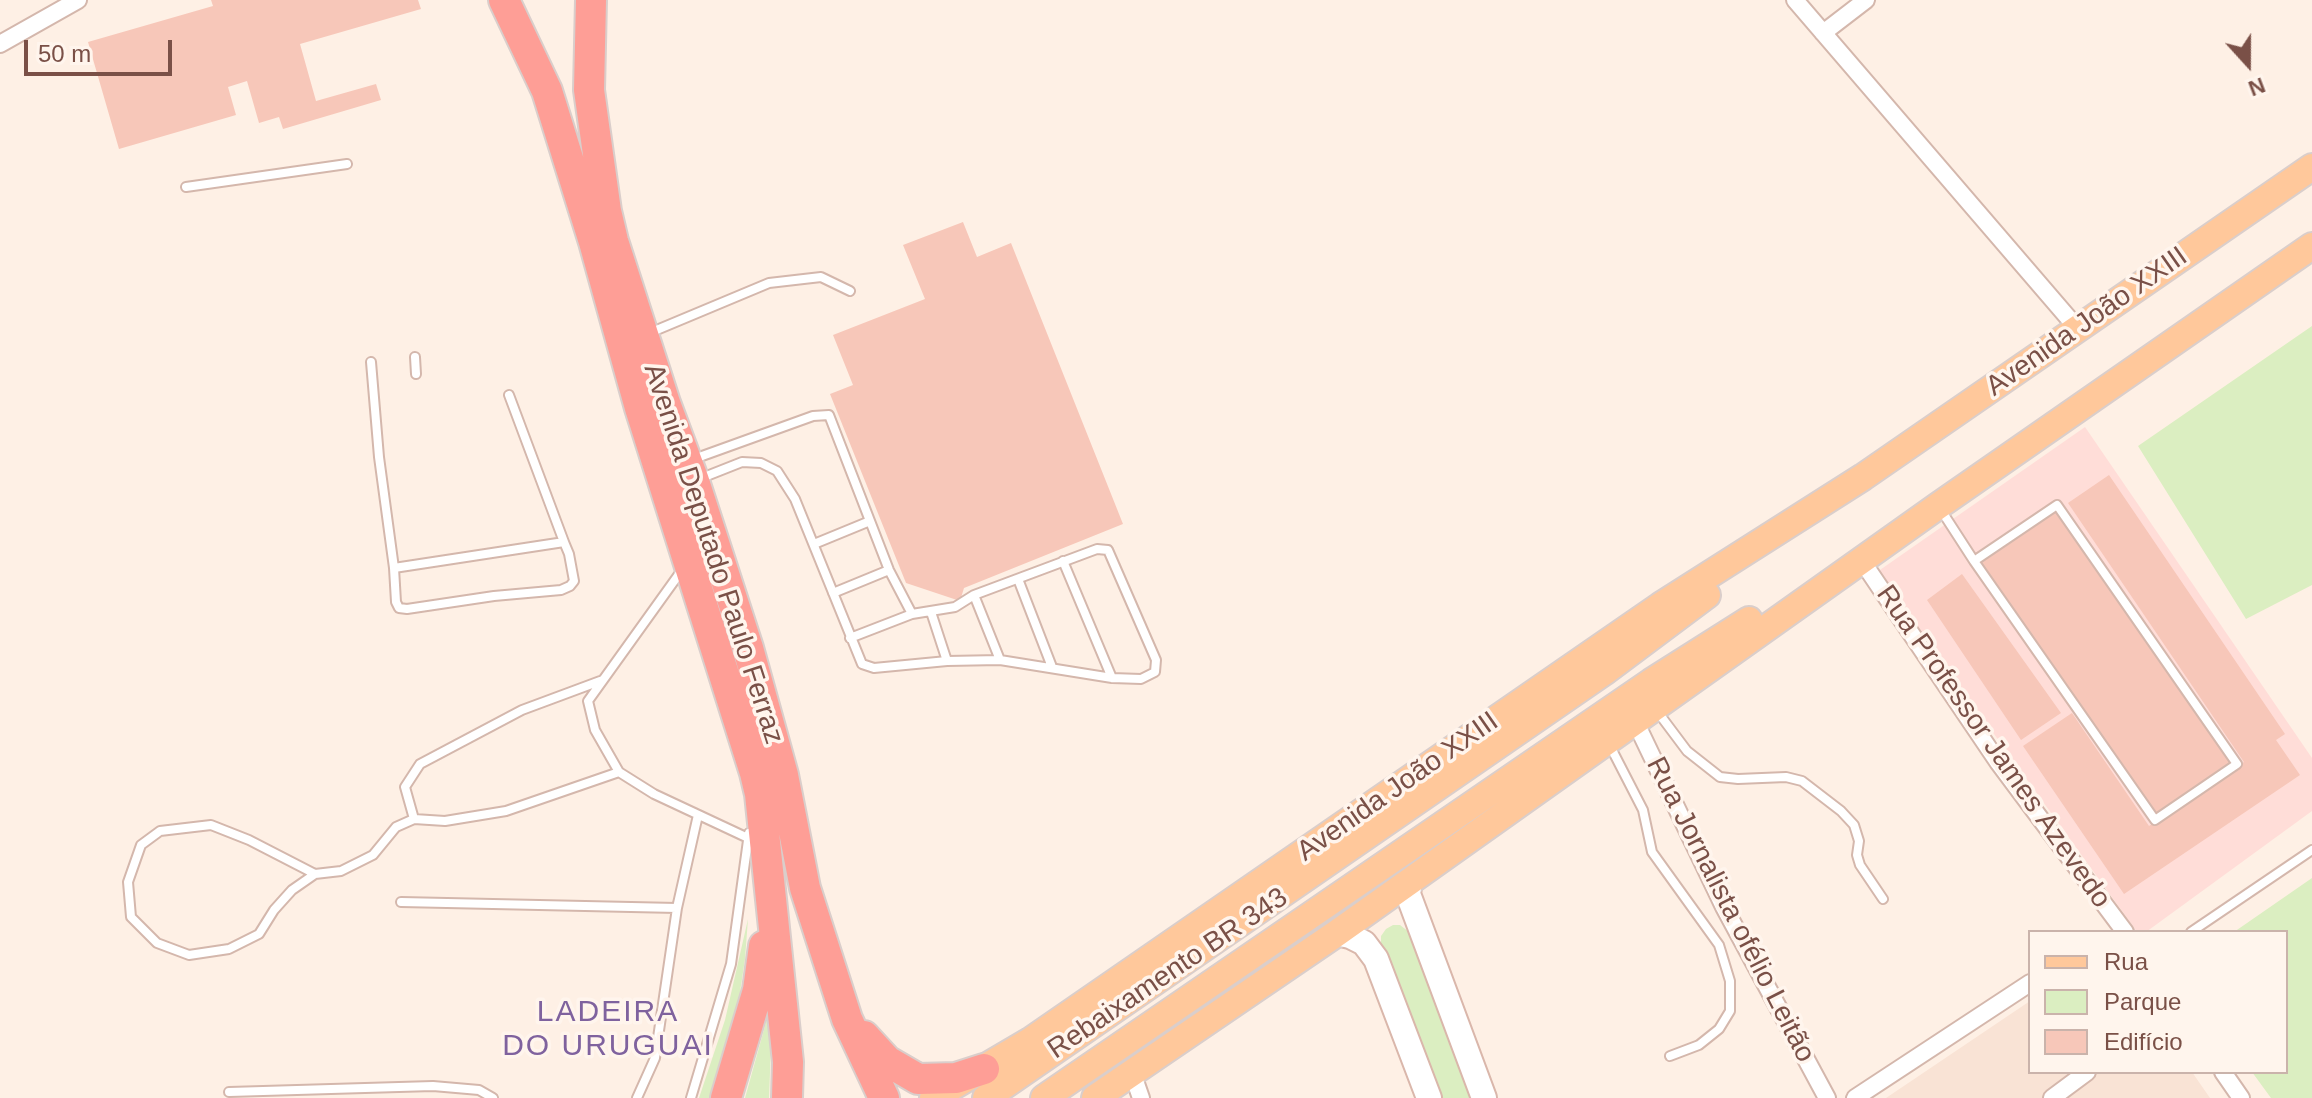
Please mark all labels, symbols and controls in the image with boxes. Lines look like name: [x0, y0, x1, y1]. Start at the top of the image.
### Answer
scale bar: [28, 24, 176, 74]
north arrow: [2208, 24, 2288, 104]
text: 50 m: [38, 40, 91, 67]
text: N: [2245, 72, 2269, 101]
street label: Avenida João XXIII: [1980, 240, 2194, 404]
street label: Avenida Deputado Paulo Ferraz: [636, 360, 790, 748]
street label: Rua Professor James Azevedo: [1869, 579, 2117, 915]
street label: Avenida João XXIII: [1291, 705, 1505, 869]
street label: Rua Jornalista ofélio Leitão: [1638, 752, 1822, 1068]
street label: Rebaixamento BR 343: [1042, 881, 1294, 1067]
legend: [2028, 930, 2288, 1074]
text: Rua: [2104, 948, 2148, 975]
text: Parque: [2104, 988, 2181, 1015]
district label: LADEIRA DO URUGUAI: [502, 995, 714, 1066]
text: Edifício: [2104, 1028, 2183, 1055]

